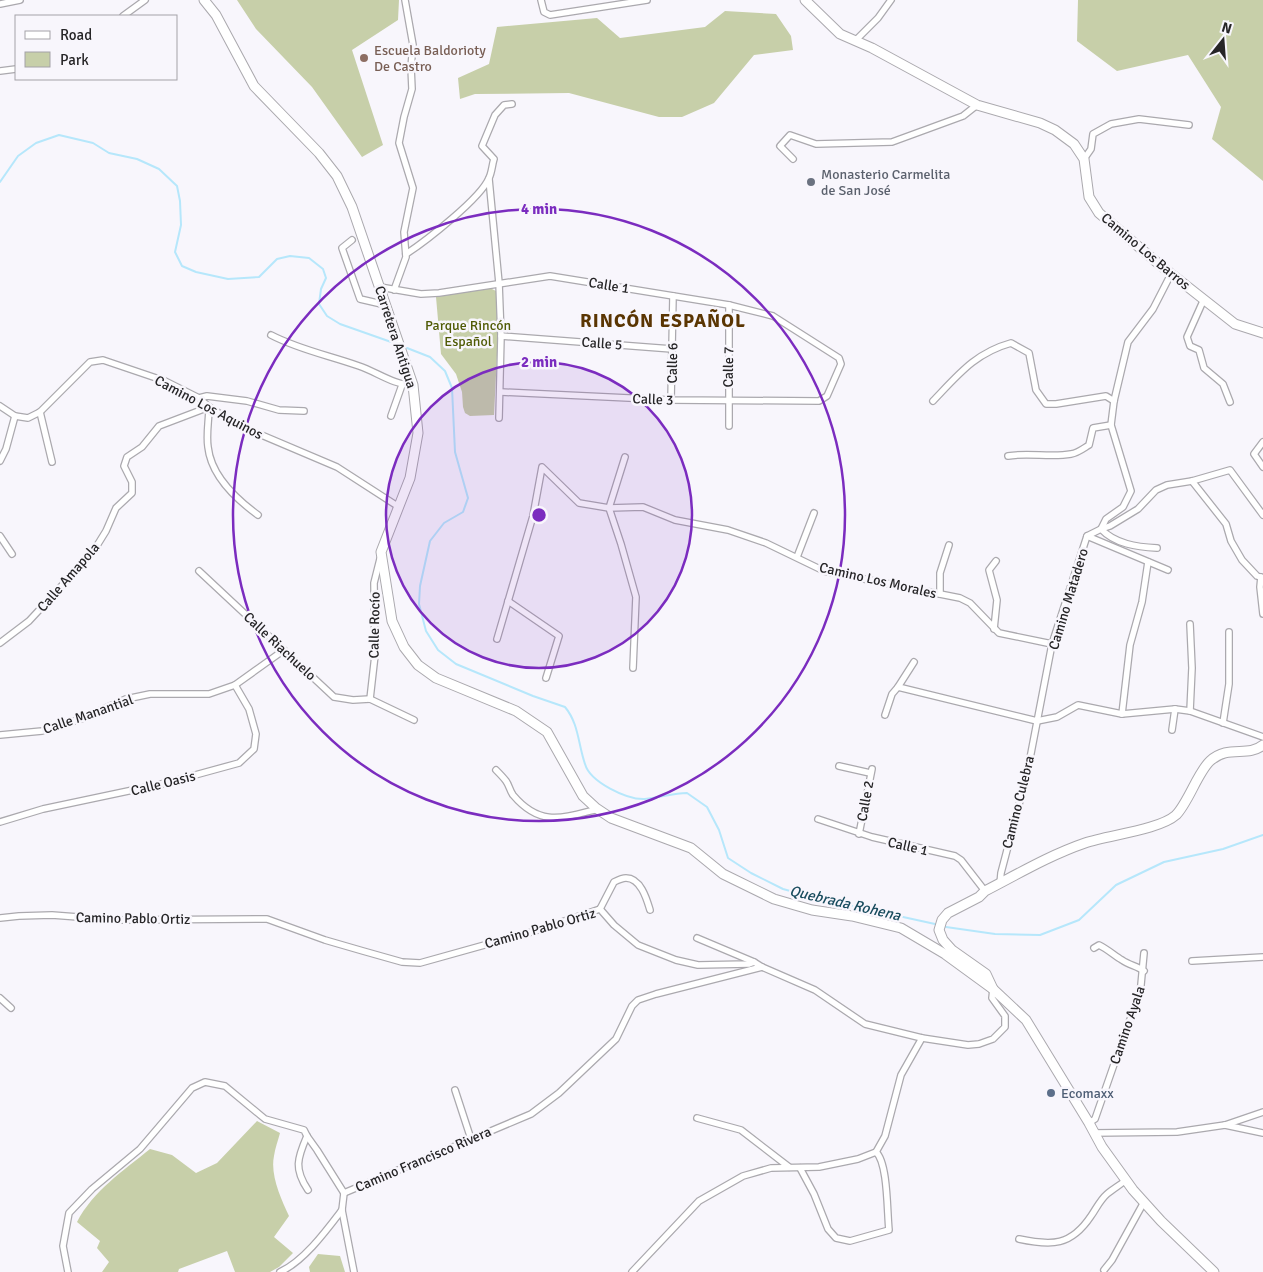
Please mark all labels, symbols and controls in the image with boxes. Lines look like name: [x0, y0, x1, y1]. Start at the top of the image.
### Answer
legend: [15, 15, 178, 80]
north arrow: [1198, 15, 1248, 65]
text: N: [1220, 18, 1234, 38]
text: Road: [60, 26, 92, 44]
place label: Escuela Baldorioty De Castro: [374, 42, 486, 75]
text: Park: [60, 51, 89, 69]
marker: Escuela Baldorioty De Castro: [358, 52, 370, 64]
place label: Monasterio Carmelita de San José: [821, 166, 950, 199]
marker: Monasterio Carmelita de San José: [805, 176, 817, 188]
text: 4 min: [521, 200, 557, 218]
street label: Camino Los Barros: [1098, 209, 1194, 294]
street label: Calle 1: [587, 274, 631, 297]
street label: Carretera Antigua: [371, 284, 420, 391]
district label: RINCÓN ESPAÑOL: [580, 309, 746, 333]
park label: Parque Rincón Español: [425, 317, 511, 350]
street label: Calle 5: [581, 334, 623, 353]
street label: Calle 6: [664, 342, 681, 384]
street label: Calle 7: [720, 346, 737, 388]
text: 2 min: [521, 353, 557, 371]
street label: Camino Los Aquinos: [152, 372, 266, 443]
street label: Calle 3: [632, 390, 674, 409]
centre of rings: [530, 506, 548, 524]
street label: Calle Amapola: [34, 539, 103, 615]
street label: Camino Matadero: [1045, 546, 1092, 652]
street label: Camino Los Morales: [818, 559, 938, 602]
street label: Calle Rocío: [365, 591, 384, 659]
street label: Calle Riachuelo: [240, 608, 319, 684]
street label: Calle Manantial: [41, 691, 135, 738]
street label: Camino Culebra: [999, 754, 1038, 850]
street label: Calle Oasis: [129, 767, 197, 800]
street label: Calle 2: [854, 779, 877, 823]
street label: Calle 1: [886, 834, 930, 859]
water label: Quebrada Rohena: [788, 881, 903, 925]
street label: Camino Pablo Ortiz: [483, 905, 598, 952]
street label: Camino Pablo Ortiz: [76, 909, 190, 928]
street label: Camino Ayala: [1106, 984, 1149, 1066]
place label: Ecomaxx: [1061, 1085, 1114, 1102]
marker: Ecomaxx: [1045, 1087, 1057, 1099]
street label: Camino Francisco Rivera: [353, 1123, 494, 1196]

